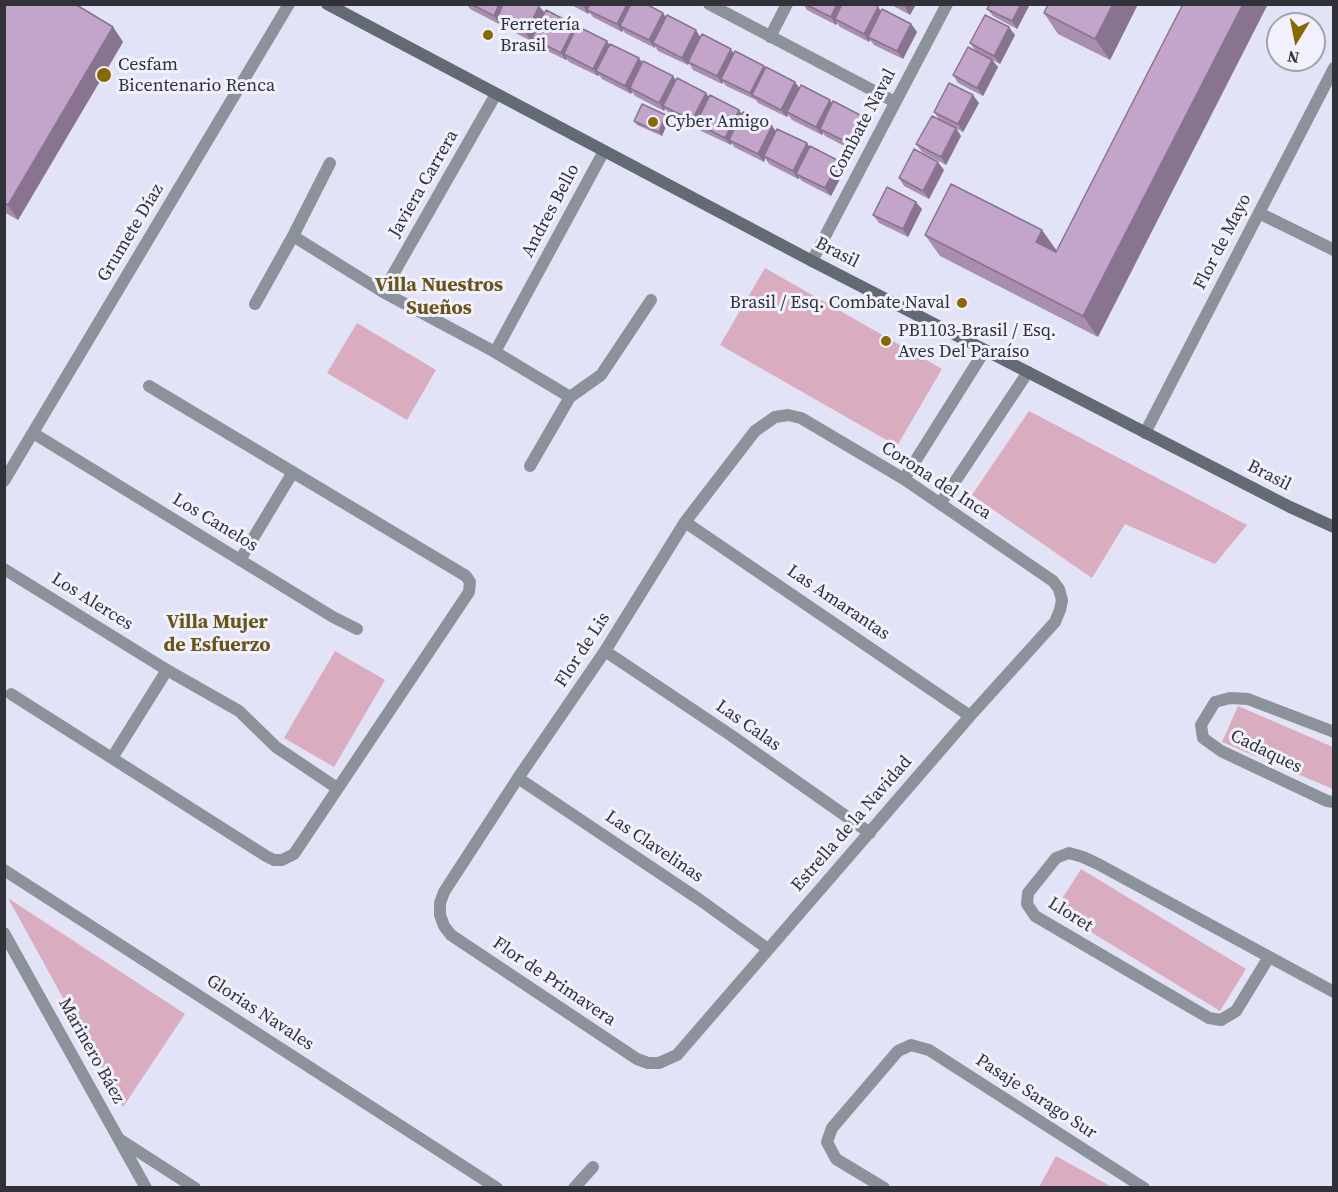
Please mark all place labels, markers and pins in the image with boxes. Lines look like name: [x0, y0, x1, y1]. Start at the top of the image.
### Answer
place label: Ferretería Brasil: [500, 14, 580, 57]
marker: Ferretería Brasil: [481, 28, 495, 42]
place label: Cesfam Bicentenario Renca: [118, 54, 275, 97]
marker: Cesfam Bicentenario Renca: [95, 66, 113, 84]
place label: Cyber Amigo: [665, 111, 769, 133]
marker: Cyber Amigo: [646, 115, 660, 129]
place label: Brasil / Esq. Combate Naval: [730, 292, 950, 314]
marker: Brasil / Esq. Combate Naval: [955, 296, 969, 310]
place label: PB1103-Brasil / Esq. Aves Del Paraíso: [898, 320, 1056, 362]
marker: PB1103-Brasil / Esq. Aves Del Paraíso: [879, 334, 893, 348]

